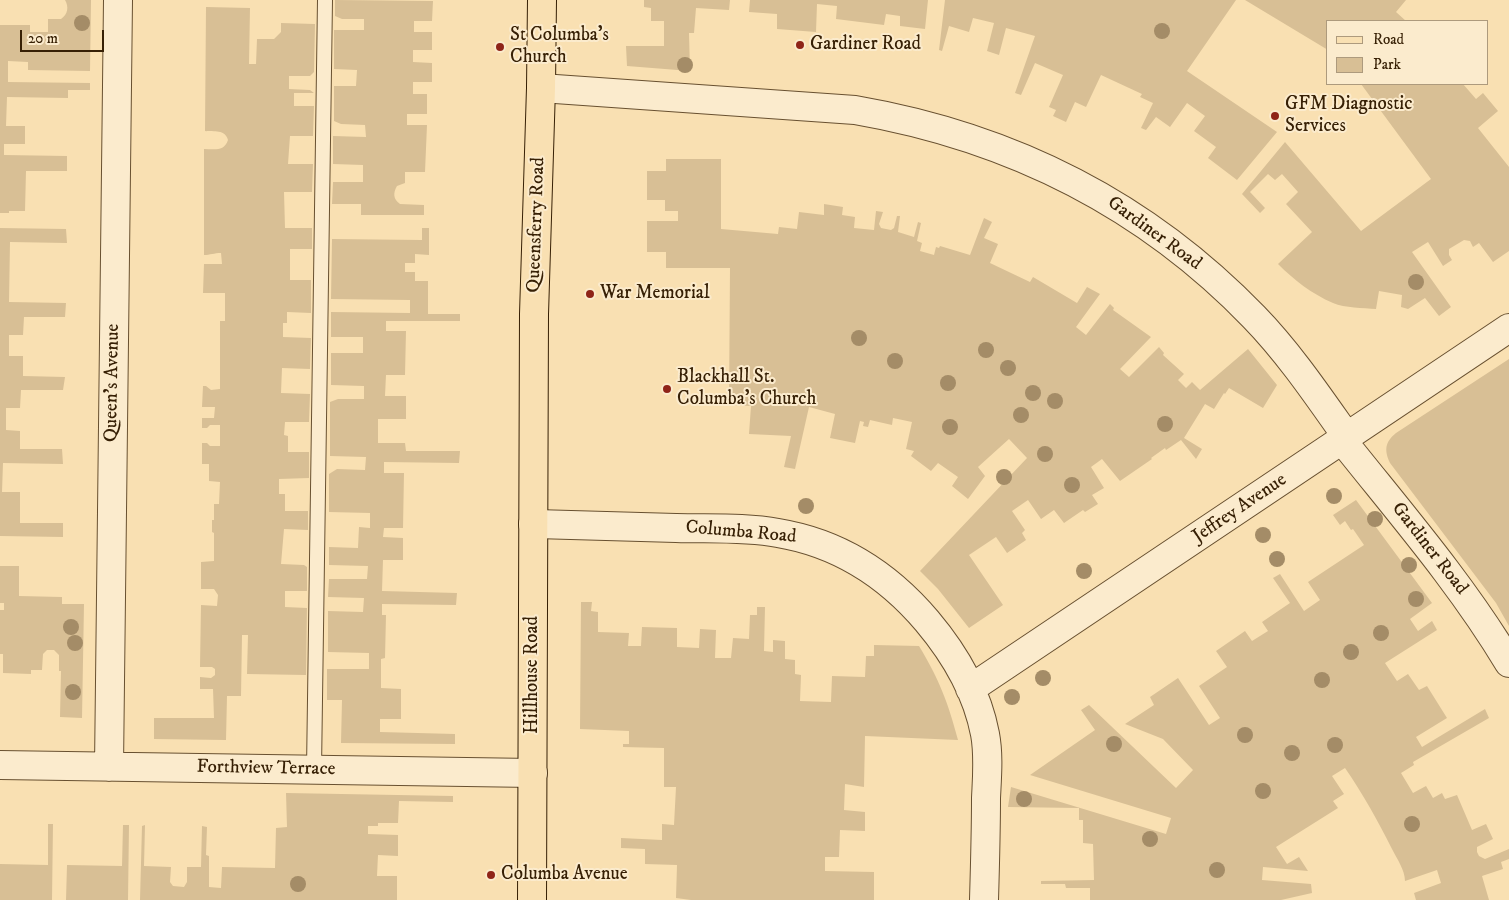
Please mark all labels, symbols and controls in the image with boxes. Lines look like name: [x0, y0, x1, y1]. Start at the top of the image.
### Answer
scale bar: [22, 20, 106, 52]
legend: [1326, 20, 1489, 85]
place label: St Columba's Church: [510, 25, 609, 69]
text: 20 m: [28, 29, 58, 48]
text: Road: [1373, 30, 1404, 49]
place label: Gardiner Road: [810, 34, 921, 56]
marker: Gardiner Road: [794, 39, 806, 51]
marker: St Columba's Church: [494, 41, 506, 53]
text: Park: [1373, 55, 1401, 74]
place label: GFM Diagnostic Services: [1285, 94, 1412, 138]
marker: GFM Diagnostic Services: [1269, 110, 1281, 122]
street label: Queensferry Road: [523, 157, 551, 293]
street label: Gardiner Road: [1102, 192, 1206, 276]
place label: War Memorial: [600, 283, 710, 305]
marker: War Memorial: [584, 288, 596, 300]
street label: Queen's Avenue: [101, 324, 125, 442]
place label: Blackhall St. Columba's Church: [677, 367, 816, 411]
marker: Blackhall St. Columba's Church: [661, 383, 673, 395]
street label: Jeffrey Avenue: [1189, 469, 1291, 549]
street label: Gardiner Road: [1386, 498, 1472, 600]
street label: Columba Road: [685, 517, 797, 549]
street label: Hillhouse Road: [522, 616, 544, 734]
street label: Forthview Terrace: [196, 756, 336, 782]
place label: Columba Avenue: [501, 864, 628, 886]
marker: Columba Avenue: [485, 869, 497, 881]

